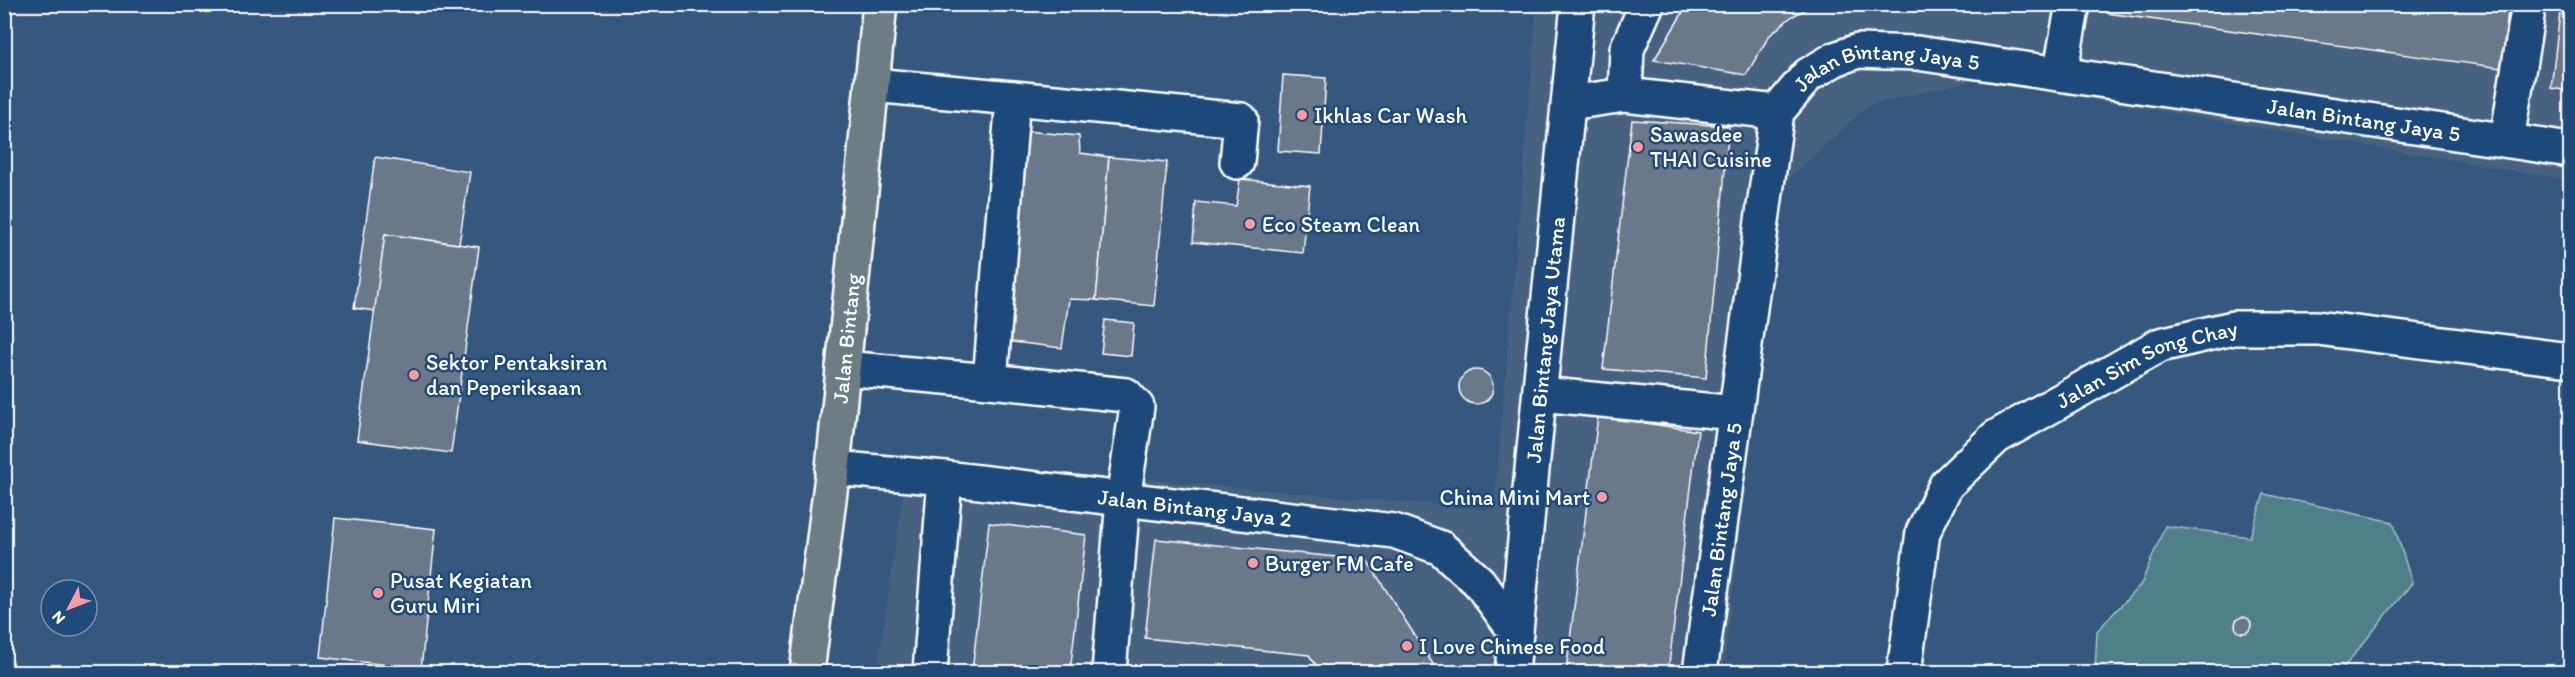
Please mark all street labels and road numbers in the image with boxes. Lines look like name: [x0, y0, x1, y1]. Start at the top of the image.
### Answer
street label: Jalan Bintang Jaya 5: [1787, 38, 1982, 97]
street label: Jalan Bintang Jaya 5: [2265, 92, 2462, 147]
street label: Jalan Bintang Jaya Utama: [1519, 215, 1570, 464]
street label: Jalan Bintang: [826, 271, 866, 404]
street label: Jalan Sim Song Chay: [2051, 314, 2241, 414]
street label: Jalan Bintang Jaya 5: [1694, 421, 1748, 618]
street label: Jalan Bintang Jaya 2: [1096, 483, 1294, 532]

